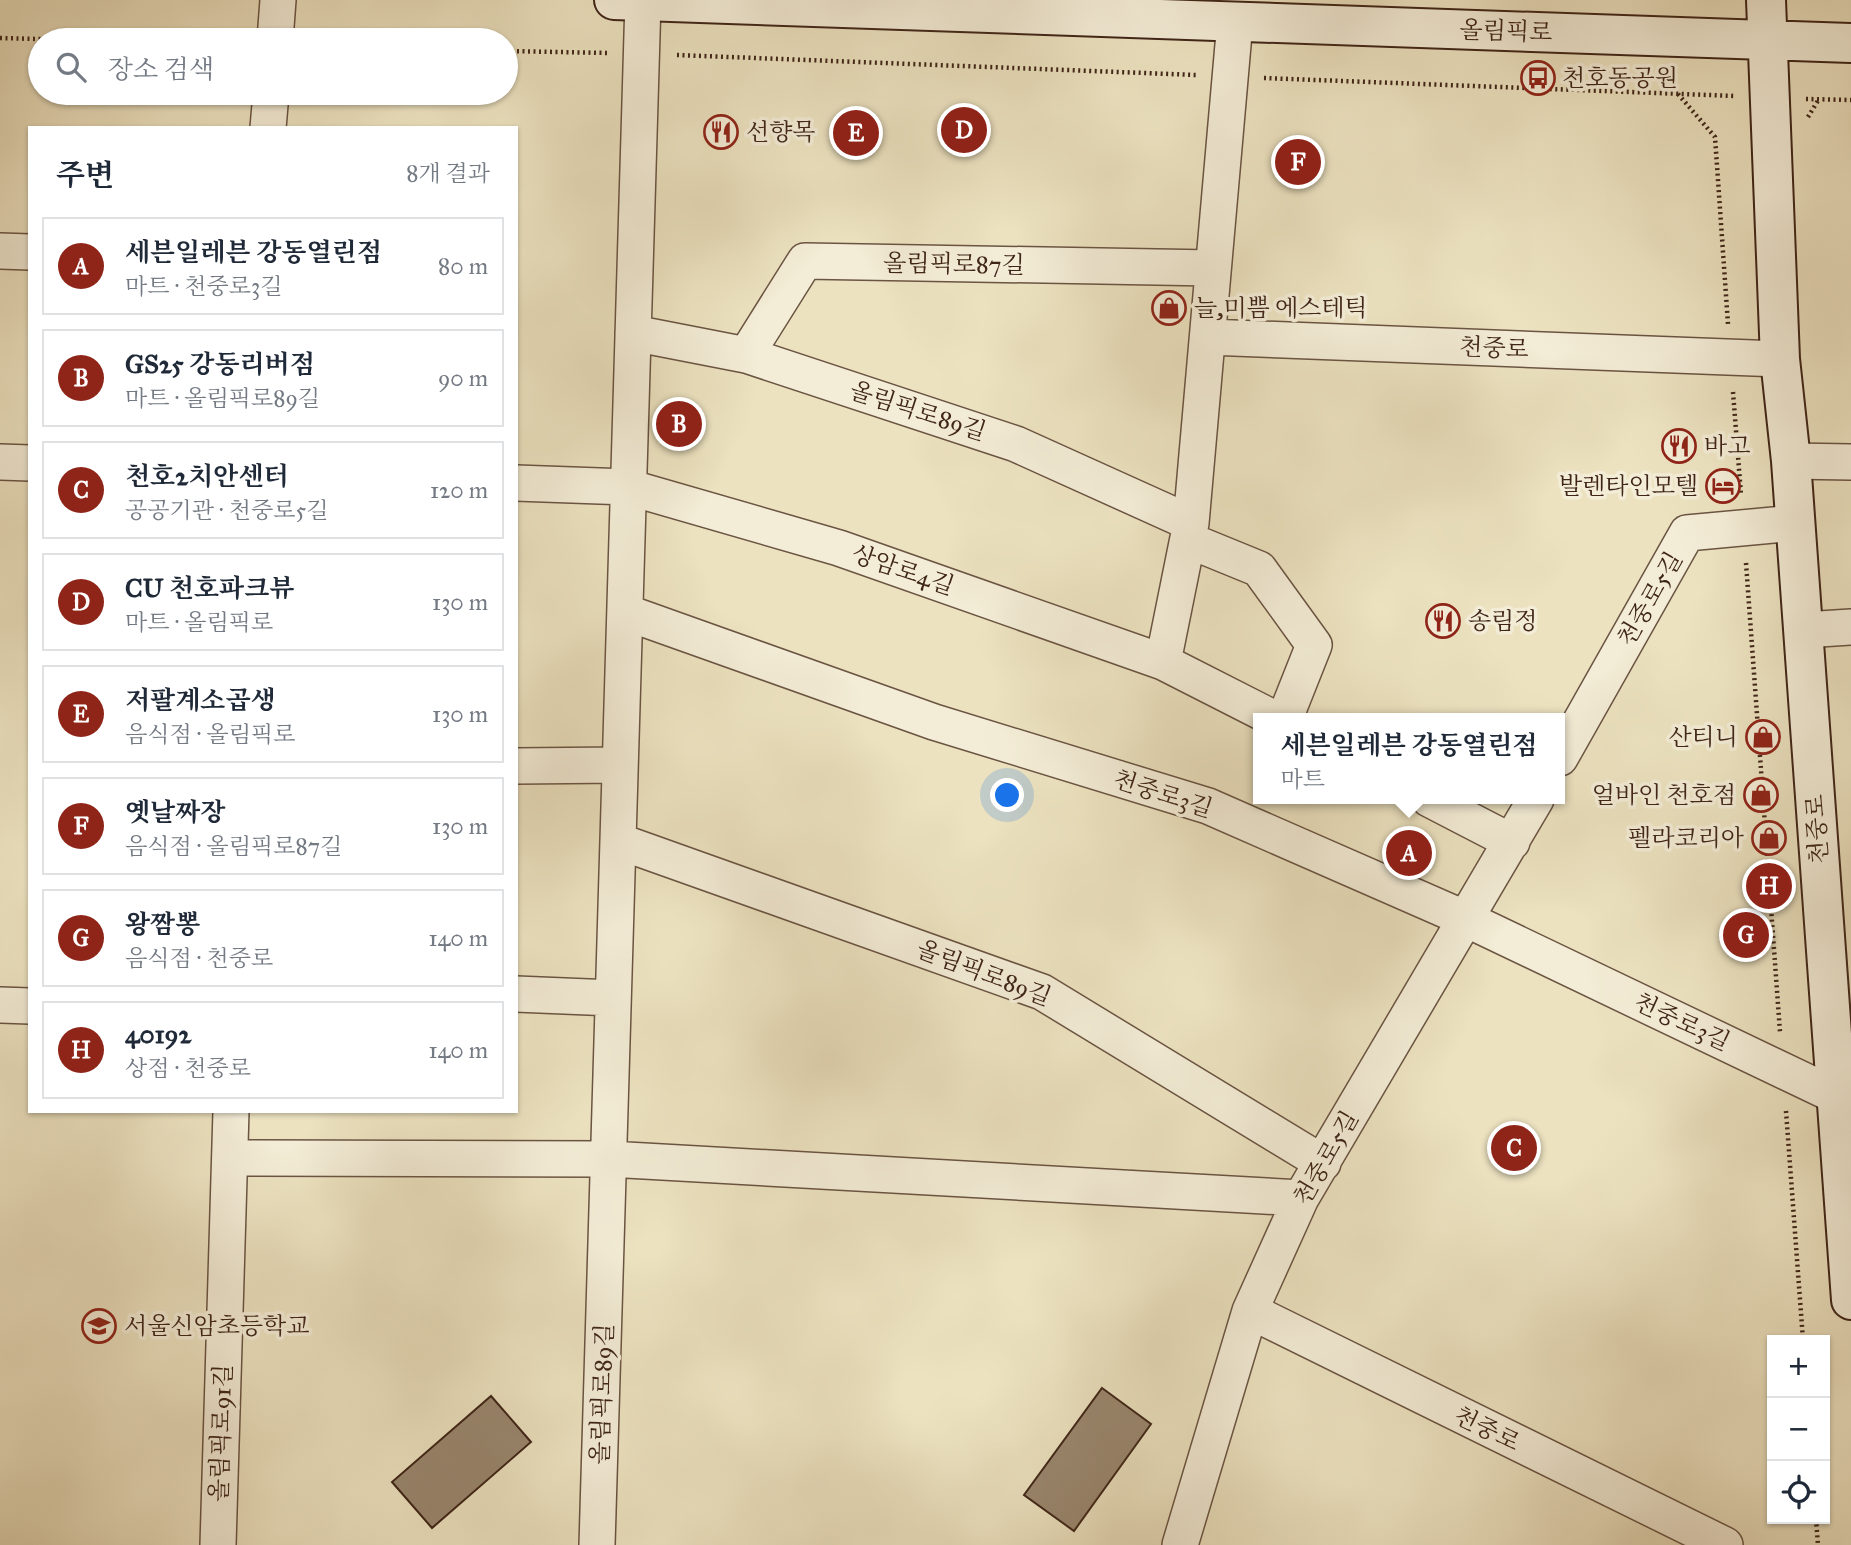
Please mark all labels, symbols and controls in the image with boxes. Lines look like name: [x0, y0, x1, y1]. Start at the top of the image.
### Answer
street label: 올림픽로: [1459, 14, 1553, 48]
search box: [28, 28, 518, 105]
icon: search: [52, 48, 90, 86]
text: 장소 검색: [108, 53, 214, 85]
bus stop icon: 천호동공원: [1519, 59, 1557, 97]
place label: 천호동공원: [1562, 63, 1678, 93]
pin: D: [941, 104, 987, 156]
pin: E: [833, 107, 879, 159]
restaurant icon: 선향목: [702, 113, 740, 151]
place label: 선향목: [746, 117, 816, 147]
pin: F: [1275, 136, 1321, 188]
text: 주변: [56, 157, 114, 193]
text: 8개 결과: [406, 159, 490, 187]
text: 세븐일레븐 강동열린점: [125, 236, 382, 268]
street label: 올림픽로87길: [883, 248, 1025, 280]
text: A: [73, 252, 89, 280]
text: 80 m: [438, 252, 488, 280]
text: 마트 · 천중로3길: [125, 272, 282, 300]
shop icon: 늘,미쁨 에스테틱: [1150, 289, 1188, 327]
place label: 늘,미쁨 에스테틱: [1194, 293, 1368, 323]
street label: 천중로: [1459, 332, 1529, 364]
text: GS25 강동리버점: [125, 348, 315, 380]
text: B: [73, 364, 89, 392]
text: 90 m: [438, 364, 488, 392]
street label: 올림픽로89길: [846, 375, 990, 447]
text: 마트 · 올림픽로89길: [125, 384, 320, 412]
pin: B: [656, 398, 702, 450]
restaurant icon: 바고: [1660, 427, 1698, 465]
place label: 바고: [1704, 431, 1750, 461]
text: 천호2치안센터: [125, 460, 289, 492]
hotel icon: 발렌타인모텔: [1704, 467, 1742, 505]
place label: 발렌타인모텔: [1559, 471, 1698, 501]
text: C: [73, 476, 89, 504]
text: 120 m: [430, 476, 488, 504]
text: 공공기관 · 천중로5길: [125, 496, 328, 524]
street label: 상암로4길: [848, 539, 958, 601]
street label: 천중로5길: [1611, 547, 1689, 651]
text: CU 천호파크뷰: [125, 572, 294, 604]
text: D: [72, 588, 90, 616]
text: 130 m: [432, 588, 488, 616]
restaurant icon: 송림정: [1424, 602, 1462, 640]
place label: 송림정: [1468, 606, 1538, 636]
text: 마트 · 올림픽로: [125, 608, 273, 636]
text: 저팔계소곱생: [125, 684, 276, 716]
text: E: [73, 700, 89, 728]
text: 130 m: [432, 700, 488, 728]
popup: [1253, 713, 1565, 804]
shop icon: 산티니: [1744, 718, 1782, 756]
text: 음식점 · 올림픽로: [125, 720, 295, 748]
place label: 산티니: [1668, 722, 1738, 752]
text: 세븐일레븐 강동열린점: [1281, 729, 1537, 761]
street label: 천중로3길: [1110, 764, 1216, 824]
text: 마트: [1281, 765, 1325, 793]
shop icon: 얼바인 천호점: [1742, 776, 1780, 814]
your location: [990, 778, 1024, 812]
place label: 얼바인 천호점: [1592, 780, 1736, 810]
street label: 천중로: [1800, 793, 1834, 865]
text: 옛날짜장: [125, 796, 225, 828]
text: F: [73, 812, 89, 840]
text: 130 m: [432, 812, 488, 840]
shop icon: 펠라코리아: [1750, 819, 1788, 857]
place label: 펠라코리아: [1628, 823, 1744, 853]
pin: A: [1386, 827, 1432, 879]
text: 음식점 · 올림픽로87길: [125, 832, 342, 860]
pin: H: [1746, 860, 1792, 912]
text: 왕짬뽕: [125, 908, 200, 940]
pin: G: [1723, 909, 1769, 961]
text: G: [73, 924, 89, 952]
text: 140 m: [428, 924, 488, 952]
street label: 올림픽로89길: [913, 934, 1055, 1012]
text: 음식점 · 천중로: [125, 944, 273, 972]
street label: 천중로3길: [1629, 987, 1735, 1057]
text: 40192: [125, 1018, 191, 1050]
text: H: [71, 1036, 91, 1064]
text: 140 m: [428, 1036, 488, 1064]
text: 상점 · 천중로: [125, 1054, 251, 1082]
street label: 천중로5길: [1287, 1106, 1365, 1210]
pin: C: [1491, 1122, 1537, 1174]
school or university icon: 서울신암초등학교: [80, 1307, 118, 1345]
place label: 서울신암초등학교: [124, 1311, 309, 1341]
street label: 올림픽로89길: [585, 1323, 619, 1465]
map controls: [1767, 1335, 1830, 1524]
button: +: [1767, 1335, 1830, 1398]
street label: 올림픽로91길: [204, 1363, 238, 1503]
button: −: [1767, 1398, 1830, 1461]
street label: 천중로: [1449, 1400, 1525, 1458]
button: locate: [1767, 1461, 1830, 1524]

